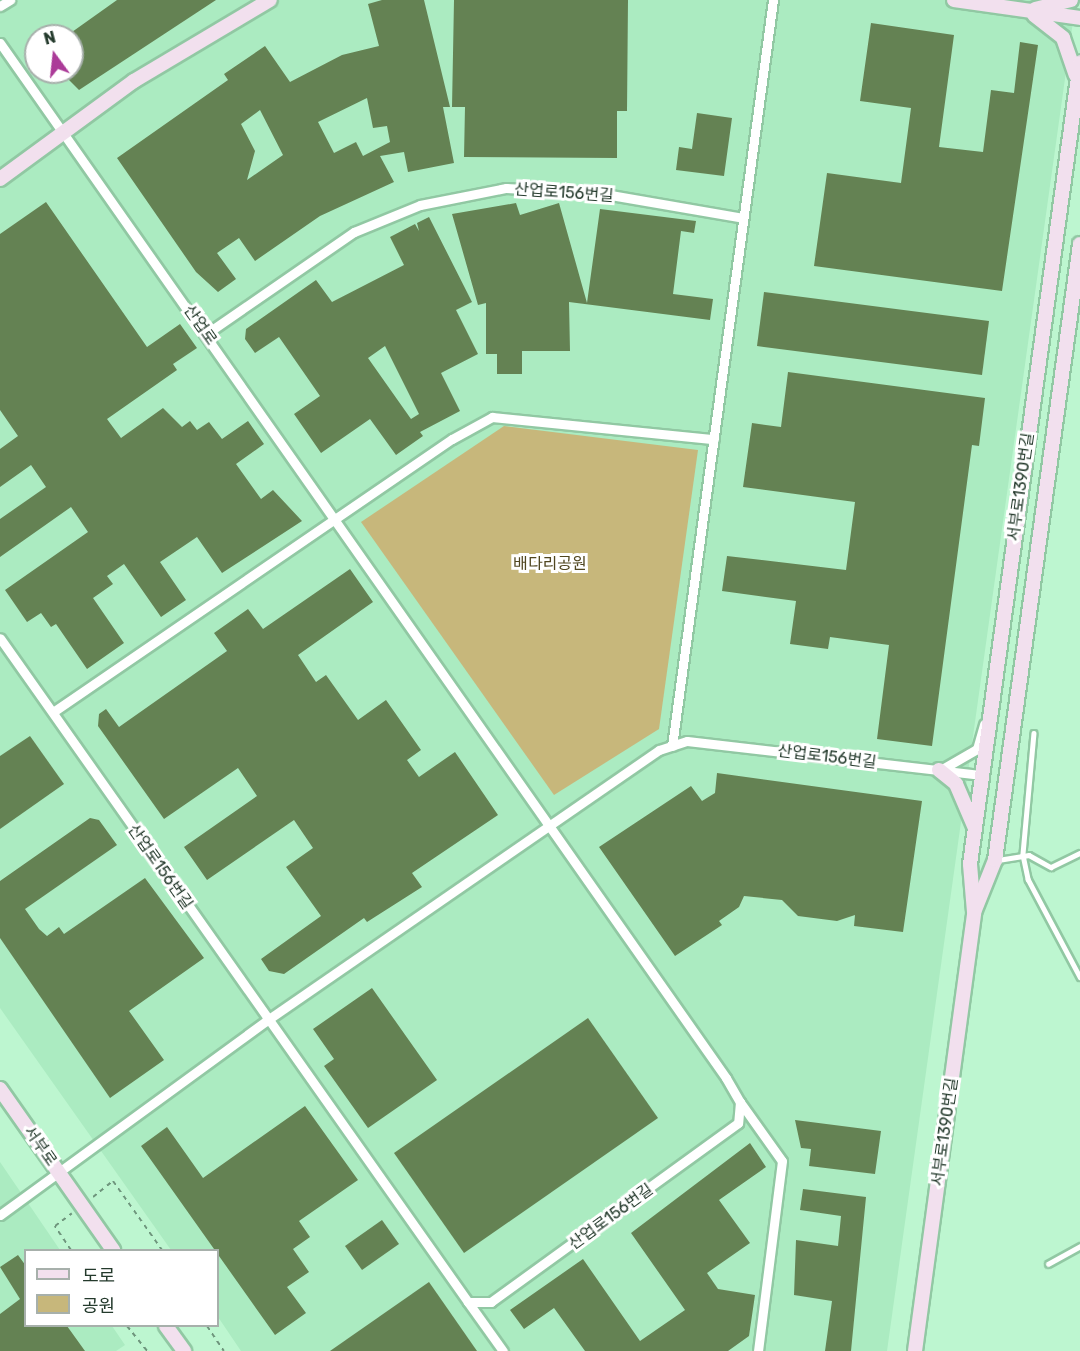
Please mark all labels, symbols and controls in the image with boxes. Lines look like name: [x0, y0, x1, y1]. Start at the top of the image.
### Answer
north arrow: [24, 24, 84, 84]
text: N: [42, 27, 58, 49]
street label: 산업로156번길: [514, 180, 614, 206]
street label: 산업로: [179, 301, 221, 349]
street label: 서부로1390번길: [1004, 431, 1038, 543]
park label: 배다리공원: [513, 554, 587, 574]
street label: 산업로156번길: [776, 741, 878, 773]
street label: 산업로156번길: [124, 821, 196, 913]
street label: 서부로1390번길: [928, 1076, 962, 1188]
street label: 서부로: [19, 1122, 61, 1170]
street label: 산업로156번길: [565, 1180, 657, 1254]
legend: [24, 1249, 219, 1327]
text: 도로: [82, 1265, 115, 1287]
text: 공원: [82, 1295, 115, 1317]

